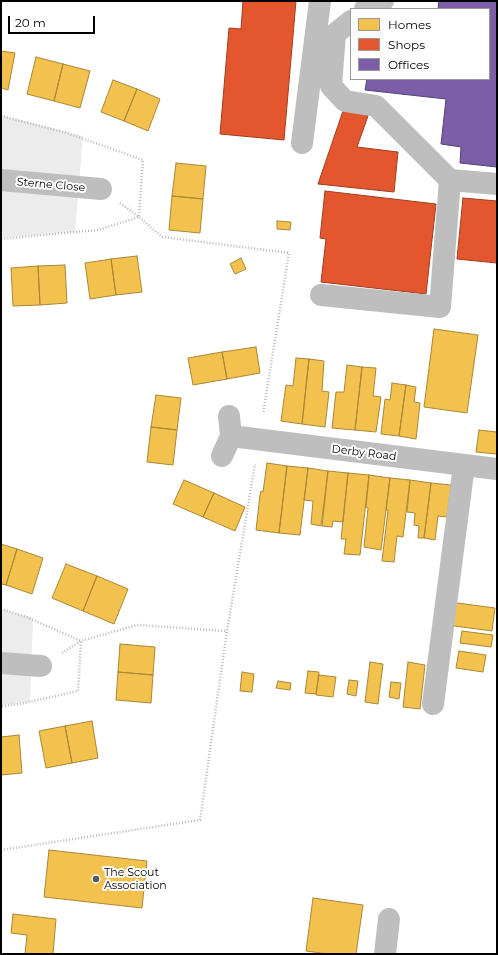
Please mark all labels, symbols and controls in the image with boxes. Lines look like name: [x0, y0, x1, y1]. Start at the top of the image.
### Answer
scale bar: [10, 8, 97, 34]
legend: [350, 8, 490, 80]
text: 20 m: [15, 15, 46, 30]
text: Homes: [388, 17, 431, 32]
text: Shops: [388, 37, 425, 52]
text: Offices: [388, 57, 429, 72]
street label: Sterne Close: [16, 175, 86, 195]
street label: Derby Road: [331, 442, 397, 464]
place label: The Scout Association: [104, 866, 167, 892]
marker: The Scout Association: [91, 874, 101, 884]

